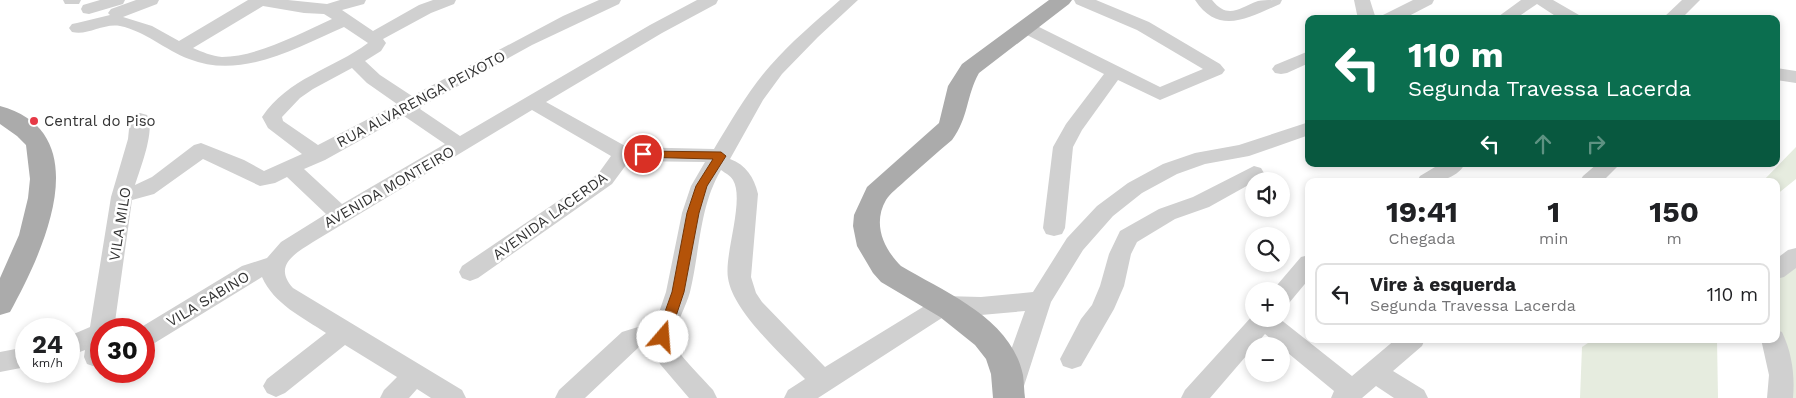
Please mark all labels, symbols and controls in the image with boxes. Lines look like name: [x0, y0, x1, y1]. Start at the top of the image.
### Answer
text: 110 m: [1408, 34, 1504, 76]
icon: left: [1325, 35, 1390, 100]
street label: RUA ALVARENGA PEIXOTO: [334, 47, 508, 151]
text: Segunda Travessa Lacerda: [1408, 76, 1691, 101]
place label: Central do Piso: [44, 112, 156, 130]
marker: Central do Piso: [28, 115, 40, 127]
icon: left: [1476, 130, 1504, 158]
icon: ahead: [1529, 130, 1557, 158]
icon: right: [1582, 130, 1610, 158]
pin: [622, 133, 664, 175]
icon: arrive: [629, 140, 657, 168]
street label: AVENIDA MONTEIRO: [320, 142, 458, 232]
street label: AVENIDA LACERDA: [489, 168, 611, 264]
map controls: [1245, 172, 1290, 382]
button: sound: [1245, 172, 1290, 217]
street label: VILA MILO: [105, 186, 135, 262]
text: 19:41: [1386, 194, 1458, 229]
text: 1: [1547, 194, 1560, 229]
text: 150: [1649, 194, 1699, 229]
button: search: [1245, 227, 1290, 272]
text: Chegada: [1389, 229, 1455, 248]
text: min: [1539, 229, 1568, 248]
text: m: [1667, 229, 1682, 248]
street label: VILA SABINO: [163, 267, 253, 331]
text: Vire à esquerda: [1370, 273, 1516, 296]
icon: left: [1327, 280, 1355, 308]
button: +: [1245, 282, 1290, 327]
text: 110 m: [1707, 283, 1758, 306]
text: Segunda Travessa Lacerda: [1370, 296, 1576, 315]
position arrow: [636, 310, 688, 362]
speed limit sign: 30: [90, 318, 155, 383]
text: 24: [32, 330, 63, 359]
button: −: [1245, 337, 1290, 382]
text: km/h: [32, 356, 63, 370]

